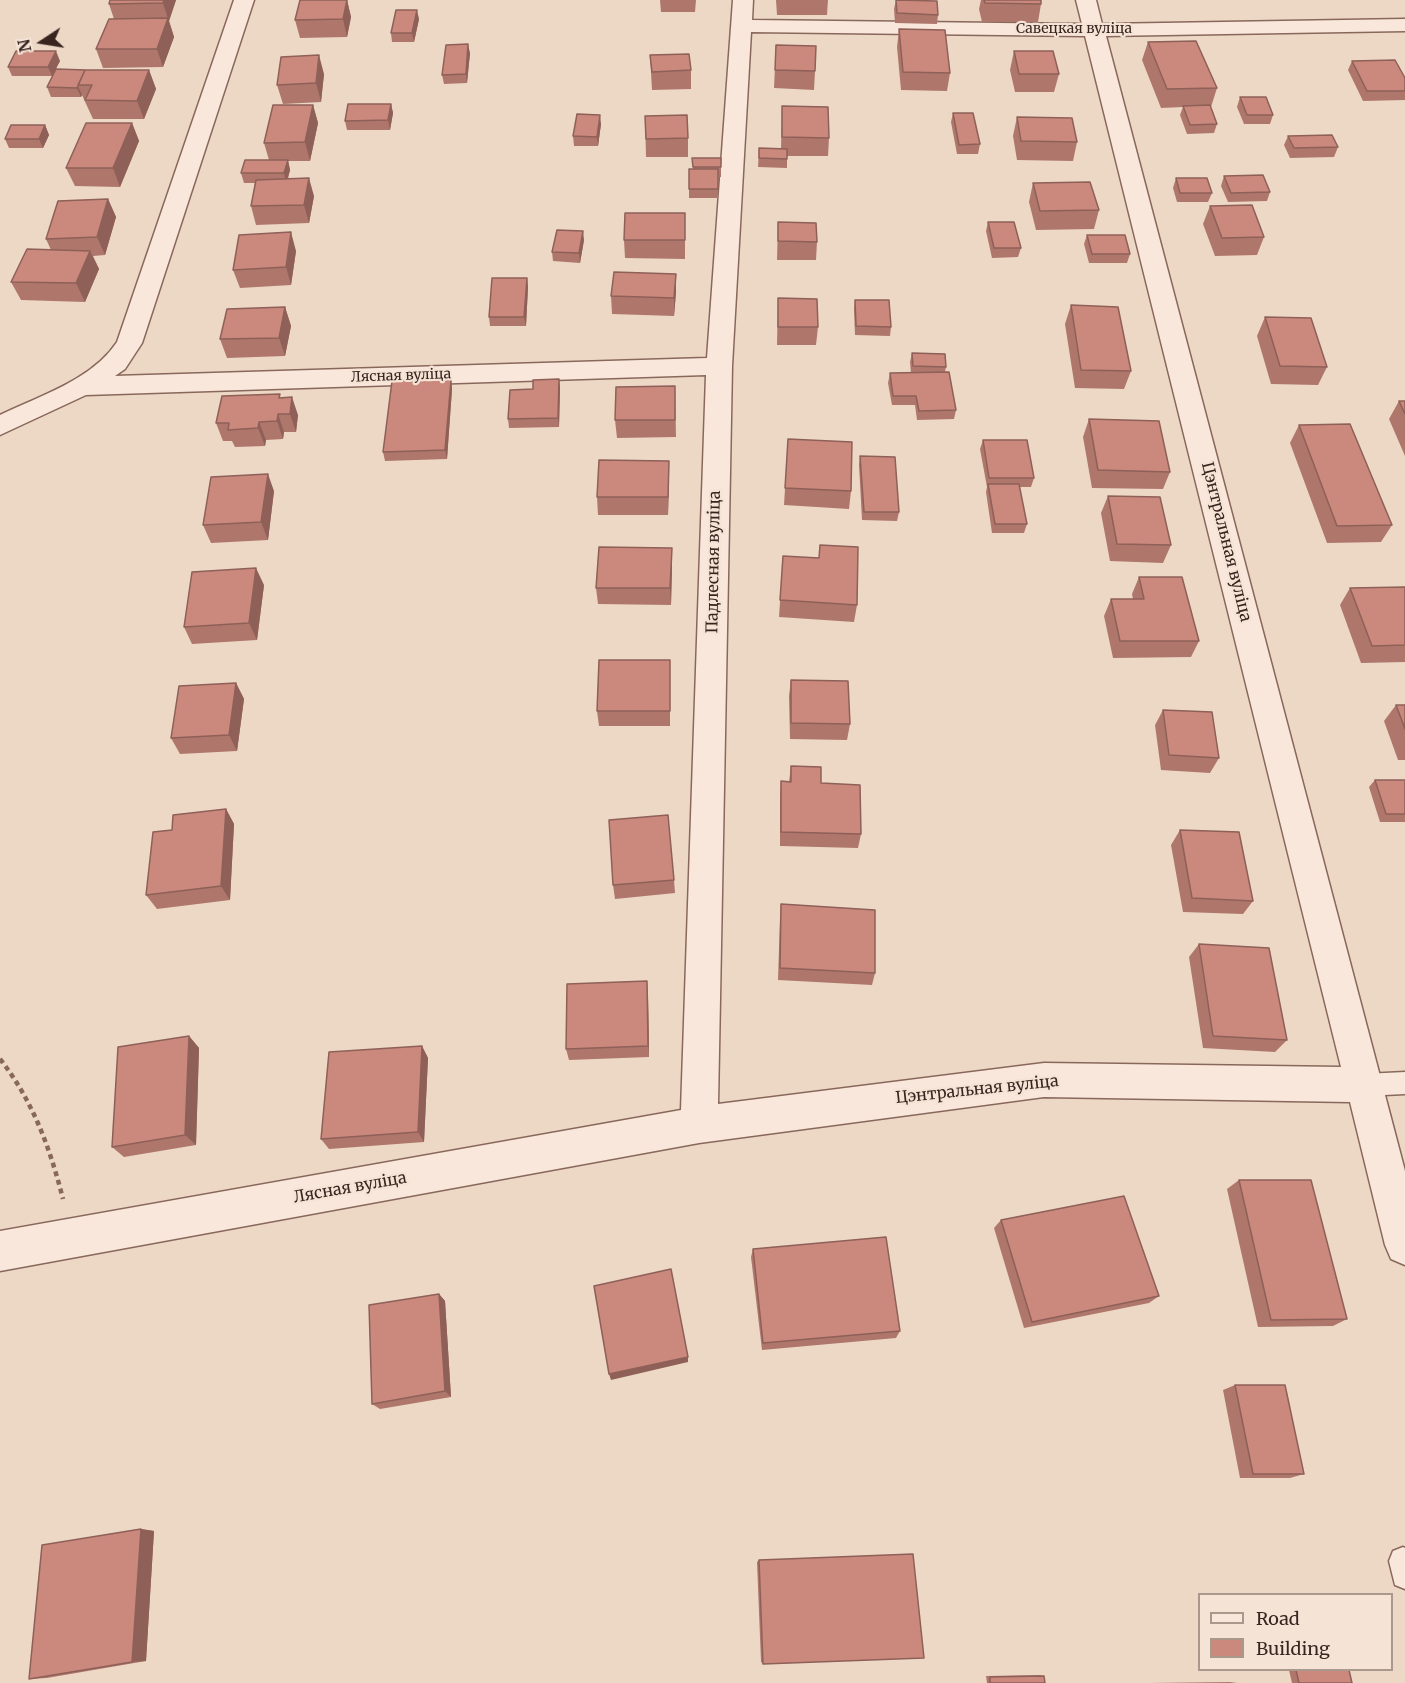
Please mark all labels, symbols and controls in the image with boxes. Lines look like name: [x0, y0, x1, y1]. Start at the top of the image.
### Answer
north arrow: [12, 12, 72, 72]
street label: Савецкая вуліца: [1016, 21, 1132, 37]
text: N: [13, 37, 35, 54]
street label: Лясная вуліца: [351, 366, 451, 386]
street label: Цэнтральная вуліца: [1197, 460, 1255, 624]
street label: Падлесная вуліца: [703, 490, 725, 634]
street label: Цэнтральная вуліца: [894, 1072, 1060, 1108]
street label: Лясная вуліца: [292, 1169, 408, 1207]
legend: [1198, 1593, 1393, 1671]
text: Road: [1256, 1607, 1300, 1630]
text: Building: [1256, 1637, 1330, 1660]

